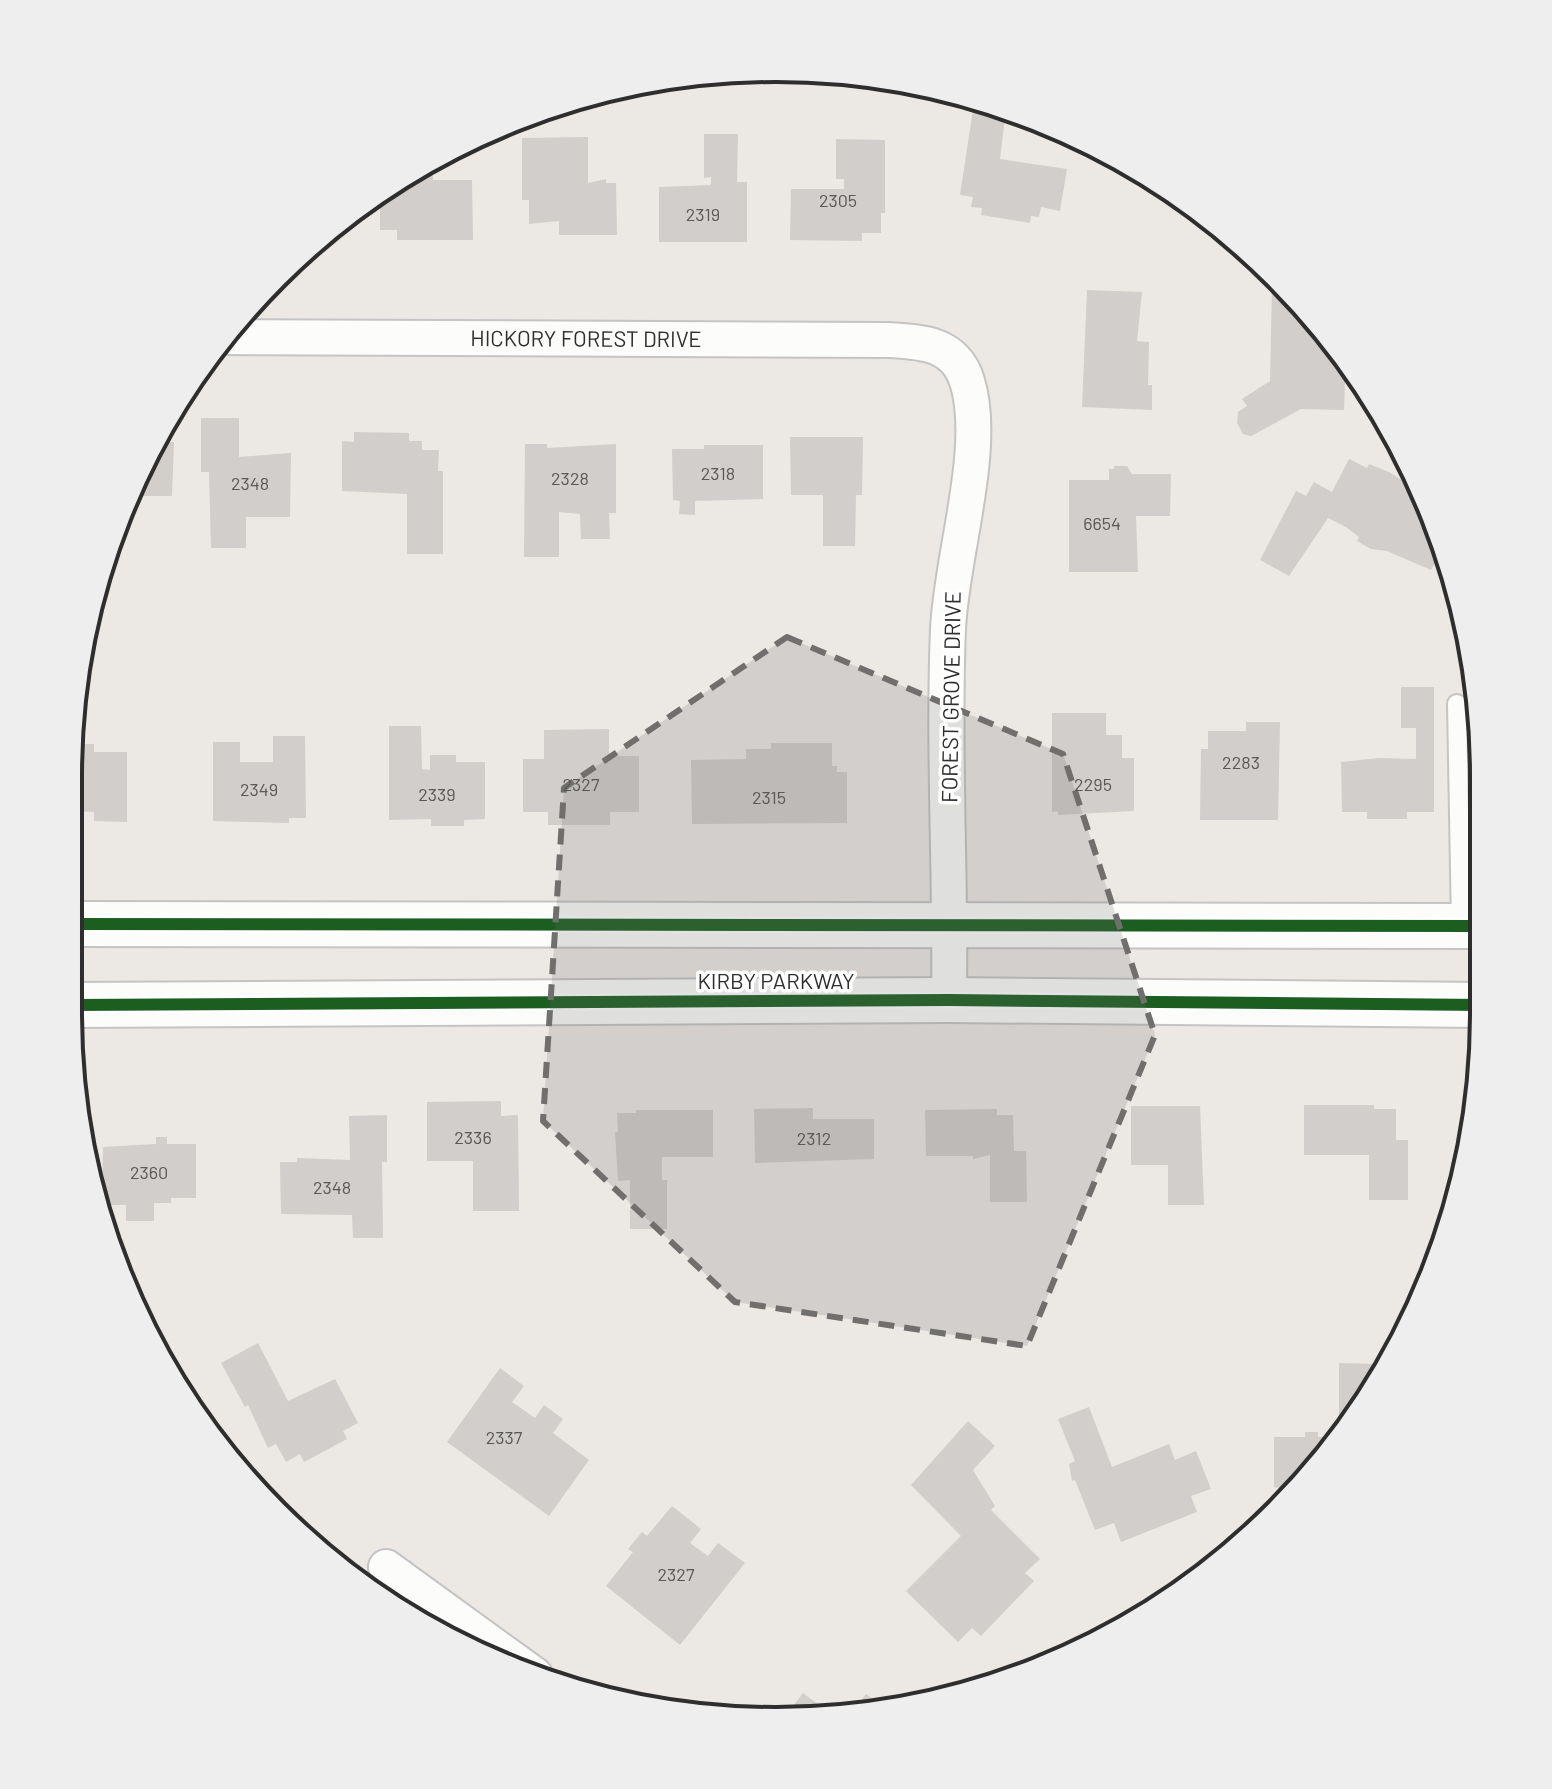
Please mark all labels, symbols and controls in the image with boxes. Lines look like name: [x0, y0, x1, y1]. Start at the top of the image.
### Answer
house number: 2305: [819, 189, 857, 211]
house number: 2319: [686, 203, 720, 225]
street label: HICKORY FOREST DRIVE: [470, 324, 702, 351]
house number: 2318: [701, 462, 735, 484]
house number: 2328: [551, 467, 589, 489]
house number: 2348: [231, 472, 269, 494]
house number: 6654: [1083, 512, 1121, 534]
street label: FOREST GROVE DRIVE: [935, 591, 965, 803]
house number: 2283: [1222, 751, 1260, 773]
house number: 2327: [563, 773, 600, 795]
house number: 2295: [1074, 773, 1112, 795]
house number: 2349: [240, 778, 278, 800]
house number: 2339: [418, 783, 456, 805]
house number: 2315: [752, 786, 786, 808]
street label: KIRBY PARKWAY: [697, 967, 855, 993]
house number: 2336: [454, 1126, 492, 1148]
house number: 2312: [797, 1127, 831, 1149]
house number: 2360: [130, 1161, 168, 1183]
house number: 2348: [313, 1176, 351, 1198]
house number: 2337: [486, 1426, 523, 1448]
house number: 2327: [658, 1563, 695, 1585]

